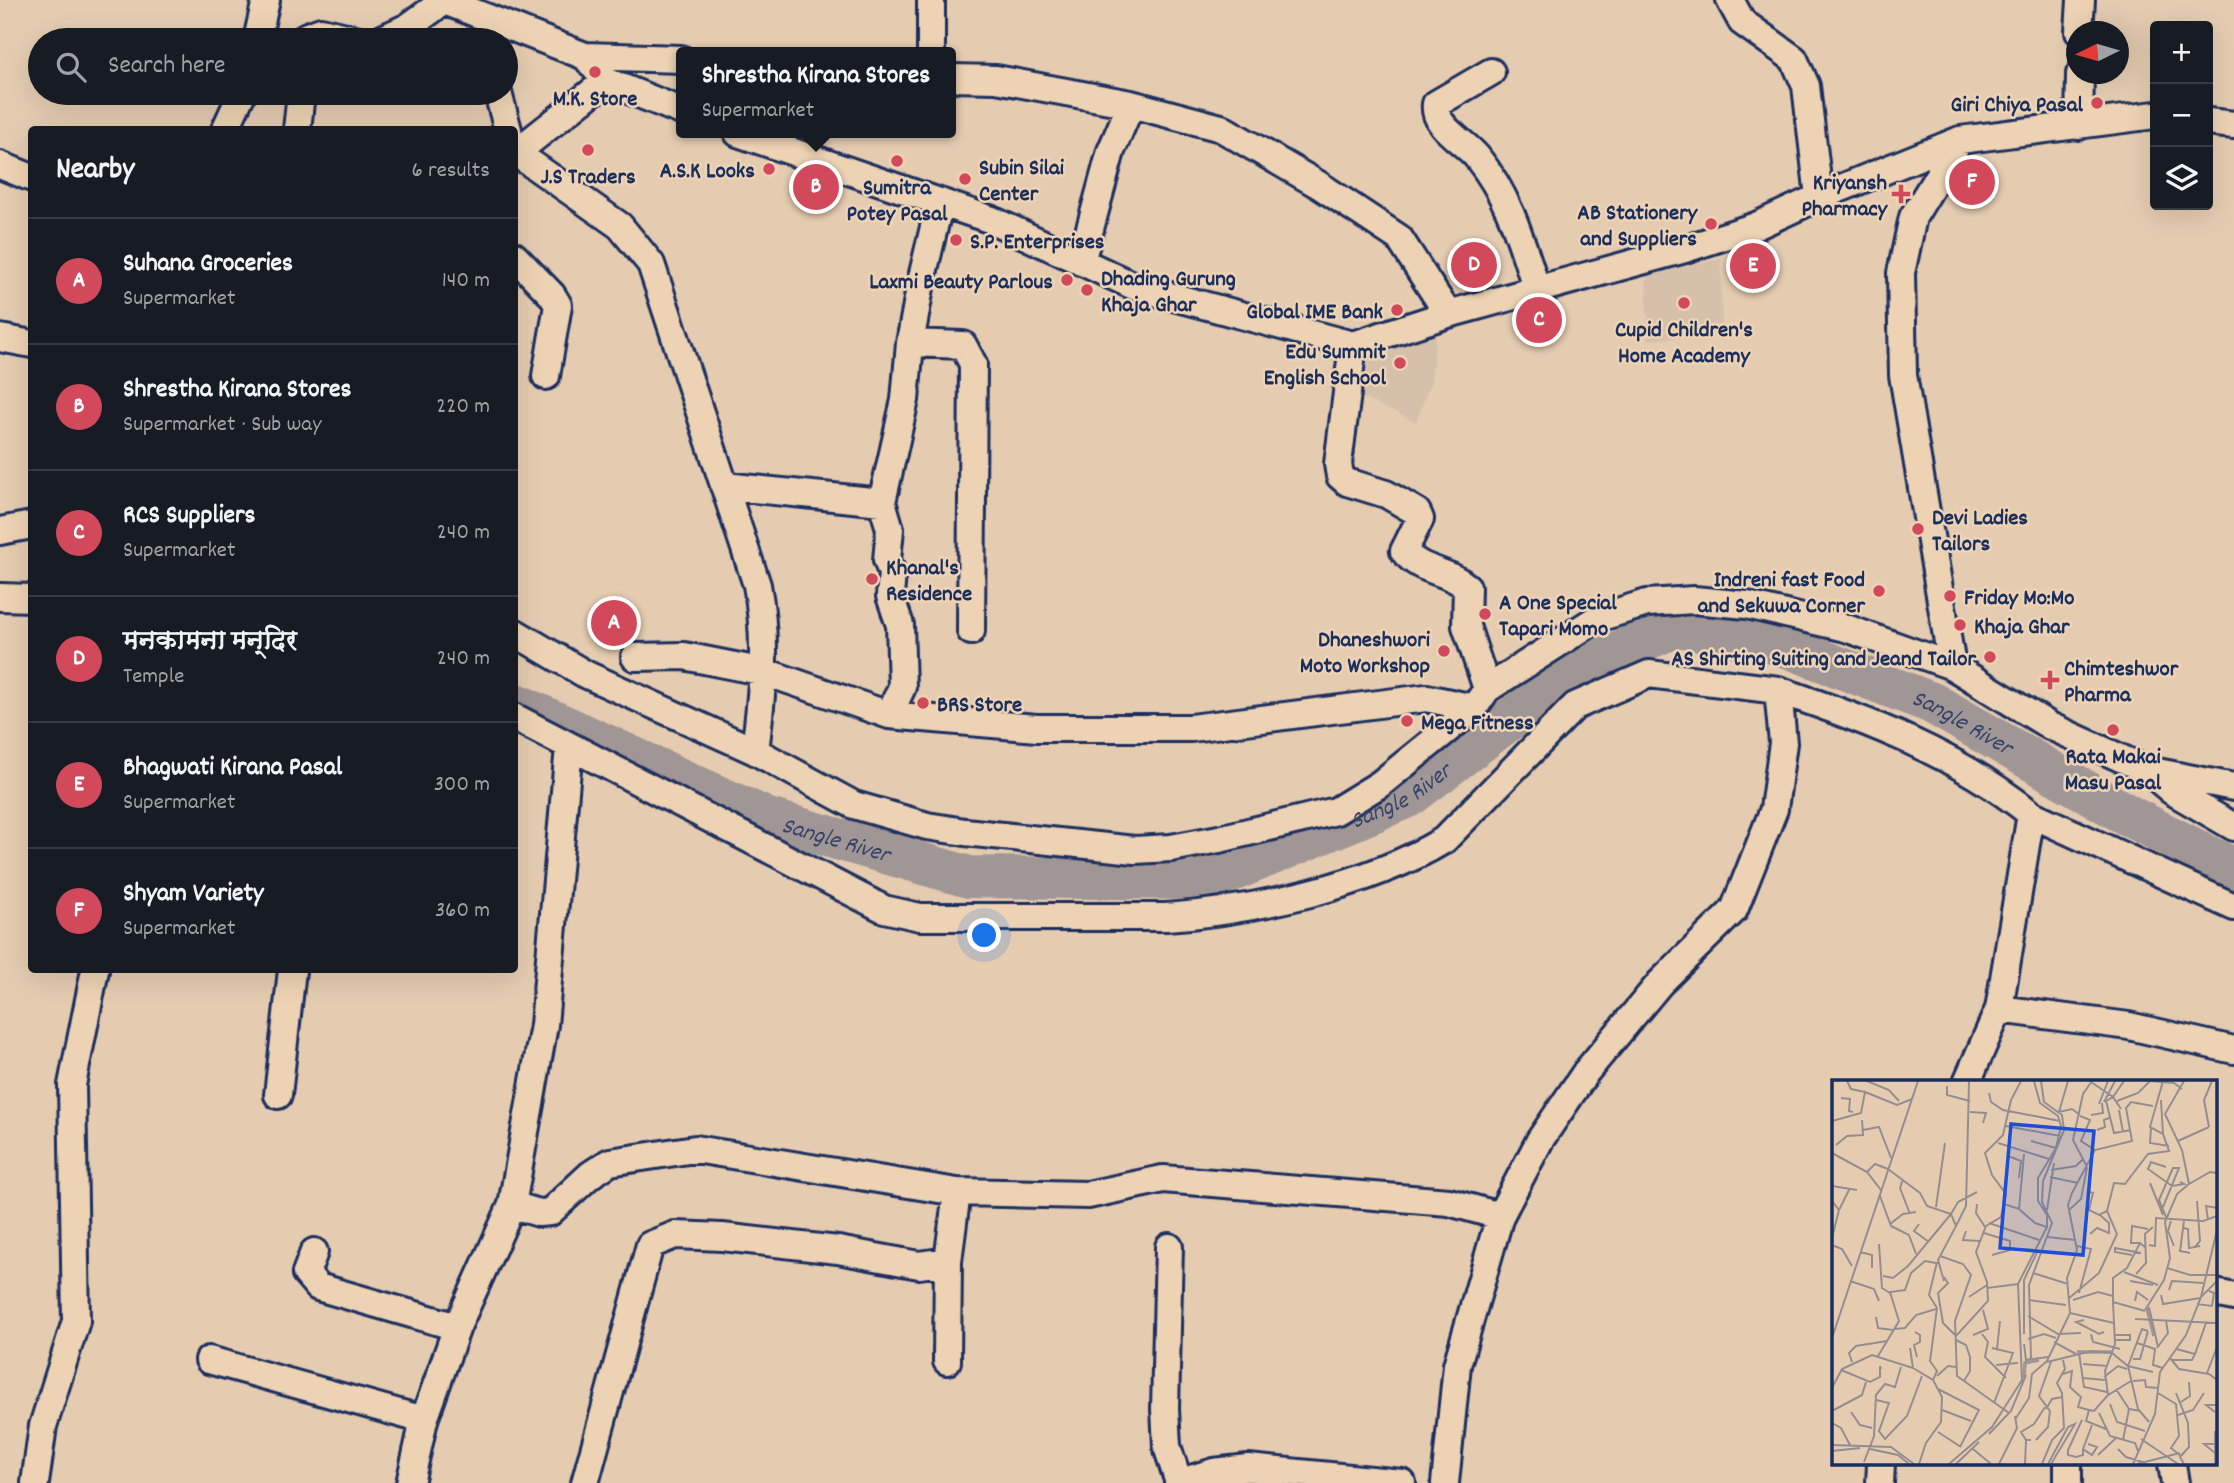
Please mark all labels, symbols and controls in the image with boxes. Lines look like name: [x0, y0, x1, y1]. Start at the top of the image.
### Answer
north arrow: [2066, 21, 2129, 84]
map controls: [2150, 21, 2213, 210]
button: +: [2150, 21, 2213, 84]
search box: [28, 28, 518, 105]
popup: [676, 47, 956, 138]
icon: search: [52, 48, 90, 86]
text: Search here: [108, 48, 226, 85]
text: Shrestha Kirana Stores: [702, 58, 930, 95]
marker: M.K. Store: [587, 64, 603, 80]
place label: M.K. Store: [553, 84, 637, 117]
button: −: [2150, 84, 2213, 147]
place label: Giri Chiya Pasal: [1951, 90, 2084, 123]
text: Supermarket: [702, 95, 814, 128]
marker: Giri Chiya Pasal: [2089, 95, 2105, 111]
marker: J.S Traders: [580, 142, 596, 158]
button: layers: [2150, 147, 2213, 210]
text: Nearby: [56, 150, 134, 193]
marker: Sumitra Potey Pasal: [889, 153, 905, 169]
place label: Subin Silai Center: [979, 153, 1065, 212]
text: 6 results: [412, 155, 490, 188]
place label: A.S.K Looks: [660, 156, 755, 189]
pin: F: [1949, 156, 1995, 208]
marker: A.S.K Looks: [761, 161, 777, 177]
pin: B: [793, 161, 839, 213]
place label: J.S Traders: [540, 162, 636, 195]
place label: Kriyansh Pharmacy: [1802, 168, 1889, 227]
marker: Subin Silai Center: [957, 171, 973, 187]
place label: Sumitra Potey Pasal: [846, 173, 948, 232]
marker: Kriyansh Pharmacy: [1893, 186, 1909, 202]
place label: AB Stationery and Suppliers: [1577, 198, 1699, 257]
marker: AB Stationery and Suppliers: [1703, 216, 1719, 232]
place label: S.P. Enterprises: [970, 227, 1105, 260]
marker: S.P. Enterprises: [948, 232, 964, 248]
pin: D: [1451, 239, 1497, 291]
pin: E: [1730, 240, 1776, 292]
text: Suhana Groceries: [123, 246, 293, 283]
place label: Dhading Gurung Khaja Ghar: [1101, 264, 1236, 323]
text: A: [73, 265, 85, 298]
text: 140 m: [442, 265, 490, 298]
place label: Laxmi Beauty Parlous: [869, 267, 1053, 300]
marker: Laxmi Beauty Parlous: [1059, 272, 1075, 288]
marker: Dhading Gurung Khaja Ghar: [1079, 282, 1095, 298]
text: Supermarket: [123, 283, 235, 316]
pin: C: [1516, 294, 1562, 346]
marker: Cupid Children's Home Academy: [1676, 295, 1692, 311]
place label: Global IME Bank: [1246, 297, 1384, 330]
marker: Global IME Bank: [1389, 302, 1405, 318]
place label: Cupid Children's Home Academy: [1615, 315, 1753, 374]
place label: Edu Summit English School: [1264, 337, 1387, 396]
marker: Edu Summit English School: [1392, 355, 1408, 371]
text: Shrestha Kirana Stores: [123, 372, 352, 409]
text: B: [74, 391, 84, 424]
text: 220 m: [436, 391, 490, 424]
text: Supermarket · Sub way: [123, 409, 321, 442]
text: RCS Suppliers: [123, 498, 256, 535]
place label: Devi Ladies Tailors: [1932, 503, 2028, 562]
text: C: [73, 517, 85, 550]
text: 240 m: [437, 517, 490, 550]
marker: Devi Ladies Tailors: [1910, 521, 1926, 537]
text: Supermarket: [123, 535, 235, 568]
place label: Khanal's Residence: [886, 553, 972, 612]
place label: Indreni fast Food and Sekuwa Corner: [1698, 565, 1865, 624]
marker: Khanal's Residence: [864, 571, 880, 587]
marker: Indreni fast Food and Sekuwa Corner: [1871, 583, 1887, 599]
place label: Friday Mo:Mo: [1964, 583, 2074, 616]
place label: A One Special Tapari Momo: [1499, 588, 1617, 647]
marker: Friday Mo:Mo: [1942, 588, 1958, 604]
pin: A: [591, 597, 637, 649]
marker: A One Special Tapari Momo: [1477, 606, 1493, 622]
place label: Khaja Ghar: [1974, 612, 2070, 645]
marker: Khaja Ghar: [1952, 617, 1968, 633]
text: मनकामना मन्दिर: [123, 624, 297, 661]
place label: Dhaneshwori Moto Workshop: [1300, 625, 1431, 684]
text: D: [73, 643, 85, 676]
text: 240 m: [437, 643, 490, 676]
marker: Dhaneshwori Moto Workshop: [1436, 643, 1452, 659]
place label: AS Shirting Suiting and Jeand Tailor: [1671, 644, 1976, 677]
marker: AS Shirting Suiting and Jeand Tailor: [1982, 649, 1998, 665]
place label: Chimteshwor Pharma: [2064, 654, 2179, 713]
text: Temple: [123, 661, 184, 694]
marker: Chimteshwor Pharma: [2042, 672, 2058, 688]
water label: Sangle River: [1906, 683, 2021, 767]
place label: BRS Store: [937, 690, 1022, 723]
marker: BRS Store: [915, 695, 931, 711]
place label: Mega Fitness: [1421, 708, 1534, 741]
marker: Mega Fitness: [1399, 713, 1415, 729]
marker: Rata Makai Masu Pasal: [2105, 722, 2121, 738]
place label: Rata Makai Masu Pasal: [2065, 742, 2162, 801]
text: Bhagwati Kirana Pasal: [123, 750, 342, 787]
water label: Sangle River: [1346, 754, 1462, 839]
text: E: [74, 769, 84, 802]
text: 300 m: [434, 769, 490, 802]
text: Supermarket: [123, 787, 235, 820]
water label: Sangle River: [777, 810, 896, 874]
text: Shyam Variety: [123, 876, 264, 913]
text: F: [74, 895, 84, 928]
text: 360 m: [435, 895, 490, 928]
text: Supermarket: [123, 913, 235, 946]
your location: [967, 918, 1001, 952]
inset map: [1832, 1080, 2216, 1466]

